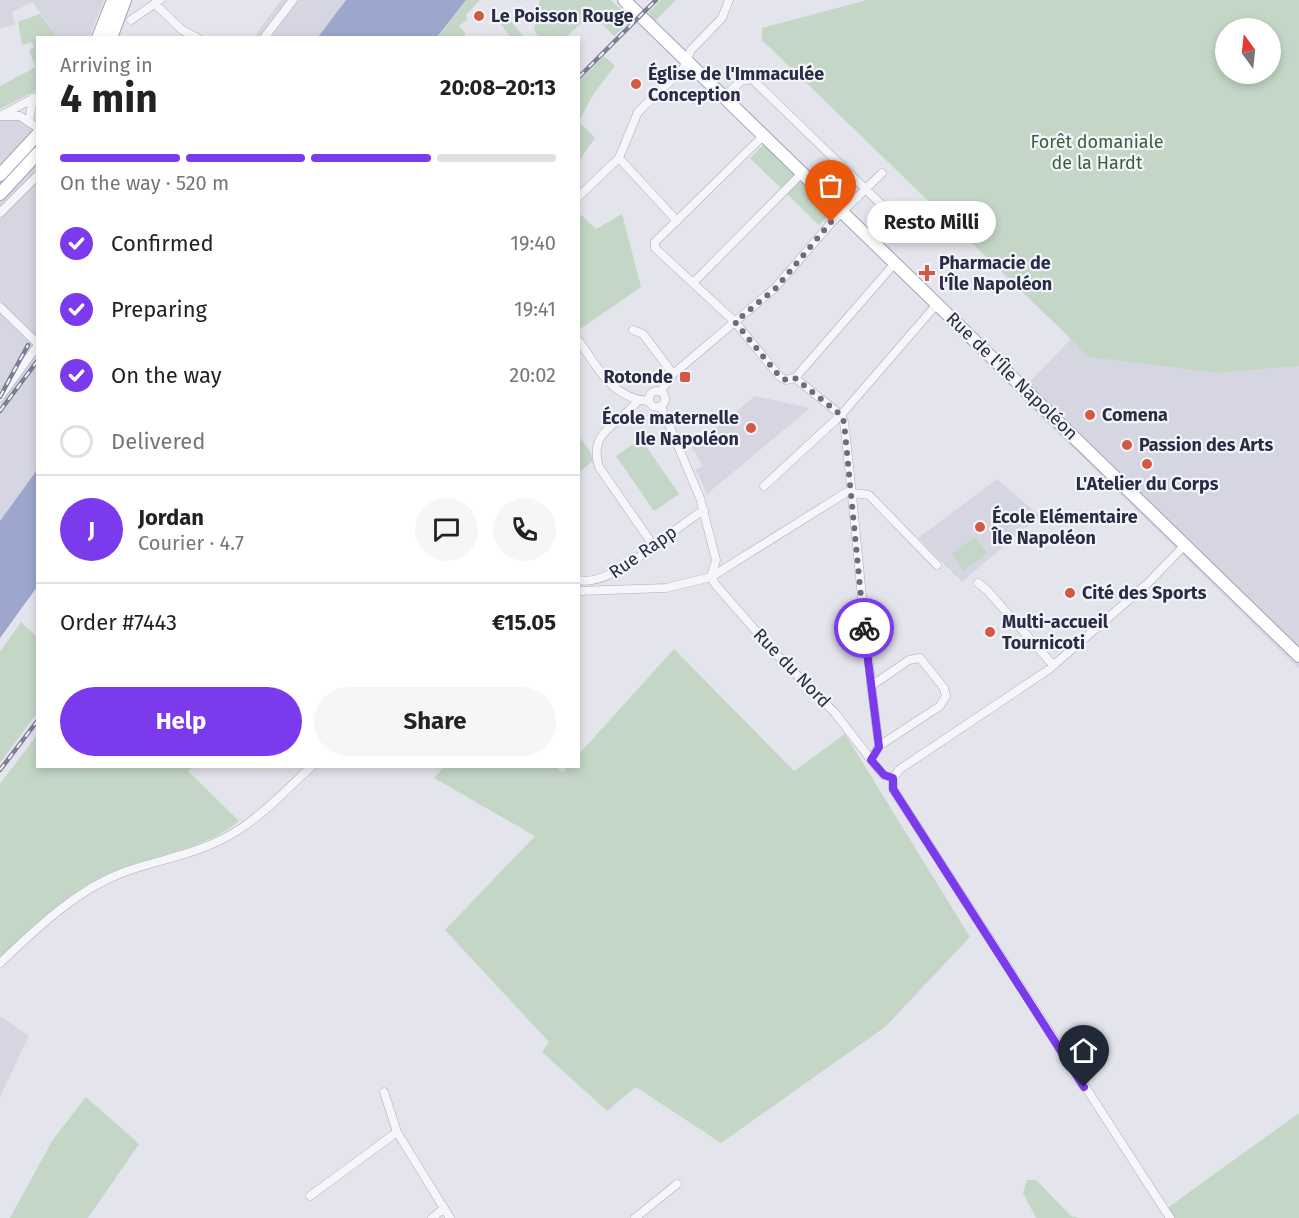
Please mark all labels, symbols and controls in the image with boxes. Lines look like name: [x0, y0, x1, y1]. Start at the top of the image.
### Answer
place label: Le Poisson Rouge: [491, 5, 633, 27]
marker: Le Poisson Rouge: [472, 9, 486, 23]
north arrow: [1215, 18, 1281, 84]
map controls: [1215, 18, 1281, 84]
text: Arriving in: [60, 53, 153, 77]
place label: Église de l'Immaculée Conception: [648, 62, 824, 106]
text: 20:08–20:13: [440, 74, 556, 101]
text: 4 min: [60, 76, 158, 122]
marker: Église de l'Immaculée Conception: [629, 77, 643, 91]
park label: Forêt domaniale de la Hardt: [1031, 131, 1163, 174]
pin: [805, 160, 856, 222]
icon: bag: [814, 169, 847, 202]
text: On the way · 520 m: [60, 171, 229, 195]
callout: Resto Milli: [867, 201, 996, 243]
text: Resto Milli: [884, 210, 979, 234]
icon: check: [60, 227, 93, 260]
text: Confirmed: [111, 230, 214, 257]
text: 19:40: [510, 231, 556, 255]
place label: Pharmacie de l'Île Napoléon: [939, 252, 1052, 295]
marker: Pharmacie de l'Île Napoléon: [920, 266, 934, 280]
icon: check: [60, 293, 93, 326]
text: Preparing: [111, 296, 207, 323]
text: 19:41: [514, 297, 556, 321]
street label: Rue de l'Île Napoléon: [942, 307, 1082, 445]
icon: check: [60, 359, 93, 392]
text: On the way: [111, 362, 222, 389]
text: 20:02: [509, 363, 556, 387]
place label: Rotonde: [603, 366, 673, 388]
marker: Rotonde: [678, 370, 692, 384]
place label: Comena: [1102, 404, 1168, 426]
place label: École maternelle Ile Napoléon: [602, 406, 739, 450]
marker: Comena: [1083, 408, 1097, 422]
marker: École maternelle Ile Napoléon: [744, 421, 758, 435]
text: Delivered: [111, 428, 206, 455]
place label: Passion des Arts: [1139, 434, 1274, 456]
marker: Passion des Arts: [1120, 438, 1134, 452]
marker: L'Atelier du Corps: [1140, 457, 1154, 471]
place label: L'Atelier du Corps: [1076, 473, 1219, 495]
button: chat: [415, 498, 478, 561]
button: phone: [493, 498, 556, 561]
text: Jordan: [138, 504, 204, 531]
place label: École Elémentaire Île Napoléon: [991, 505, 1138, 549]
text: J: [88, 516, 95, 543]
marker: École Elémentaire Île Napoléon: [973, 520, 987, 534]
street label: Rue Rapp: [605, 521, 681, 583]
text: Courier · 4.7: [138, 531, 244, 555]
place label: Cité des Sports: [1082, 582, 1207, 604]
marker: Cité des Sports: [1063, 586, 1077, 600]
courier: [834, 598, 894, 658]
text: Order #7443: [60, 609, 177, 636]
text: €15.05: [492, 609, 556, 636]
place label: Multi-accueil Tournicoti: [1002, 611, 1109, 654]
icon: bike: [848, 612, 881, 645]
street label: Rue du Nord: [749, 624, 835, 712]
marker: Multi-accueil Tournicoti: [983, 625, 997, 639]
button: Help: [60, 687, 302, 756]
button: Share: [314, 687, 556, 756]
pin: [1058, 1025, 1109, 1087]
icon: home: [1067, 1034, 1100, 1067]

